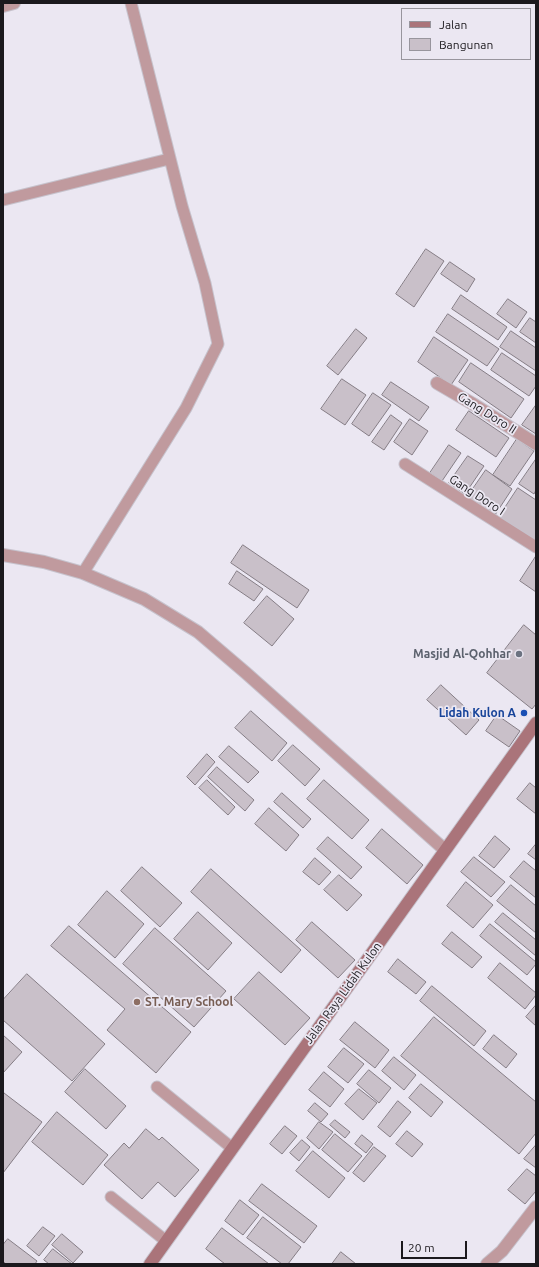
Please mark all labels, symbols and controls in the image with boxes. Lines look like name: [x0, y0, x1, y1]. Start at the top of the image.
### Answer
legend: [401, 8, 531, 60]
text: Jalan: [439, 18, 467, 31]
text: Bangunan: [439, 38, 493, 51]
street label: Gang Doro II: [455, 389, 519, 437]
street label: Gang Doro I: [446, 472, 508, 518]
place label: Masjid Al-Qohhar: [413, 647, 511, 661]
marker: Masjid Al-Qohhar: [514, 649, 524, 659]
place label: Lidah Kulon A: [439, 706, 516, 720]
marker: Lidah Kulon A: [519, 708, 529, 718]
street label: Jalan Raya Lidah Kulon: [301, 939, 385, 1047]
place label: ST. Mary School: [145, 995, 233, 1009]
marker: ST. Mary School: [132, 997, 142, 1007]
scale bar: [403, 1233, 469, 1259]
text: 20 m: [408, 1241, 435, 1254]

